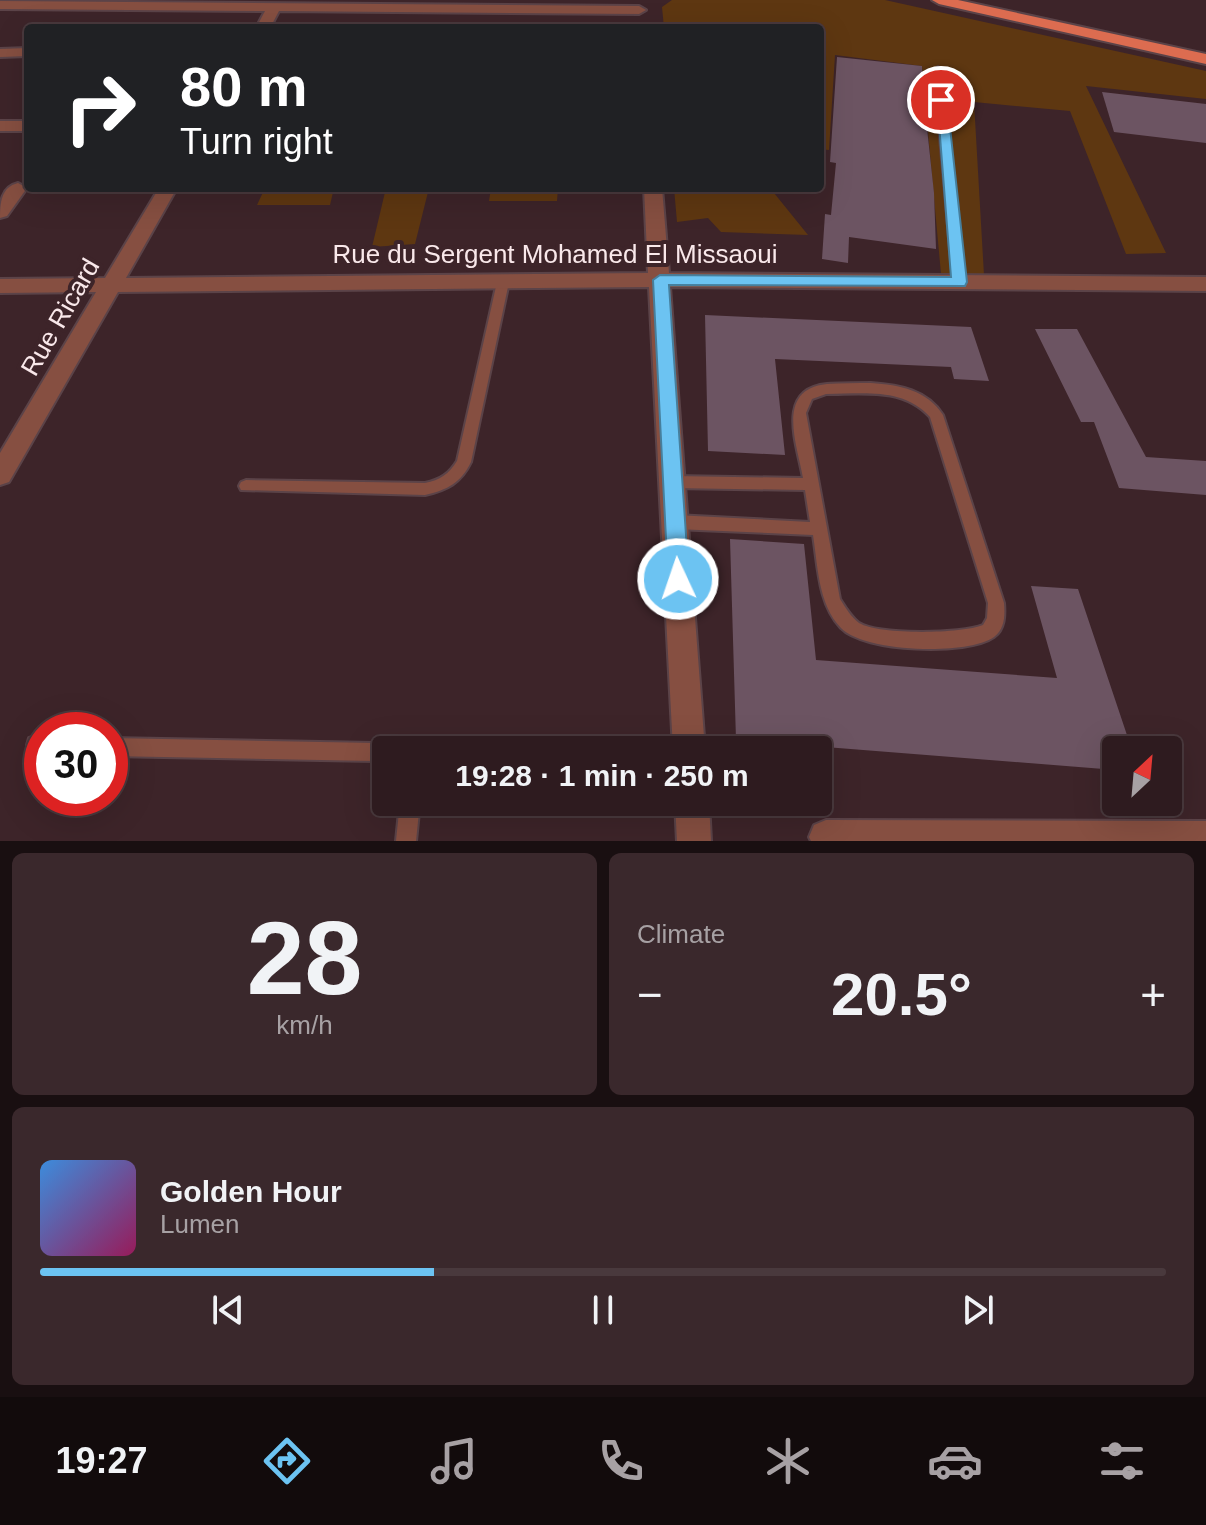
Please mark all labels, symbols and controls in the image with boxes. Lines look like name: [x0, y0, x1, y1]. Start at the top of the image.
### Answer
text: 80 m: [180, 55, 308, 118]
icon: right: [48, 56, 152, 160]
pin: [907, 66, 975, 134]
icon: arrive: [919, 78, 963, 122]
text: Turn right: [180, 121, 333, 162]
street label: Rue du Sergent Mohamed El Missaoui: [332, 239, 778, 269]
street label: Rue Ricard: [14, 253, 106, 381]
position arrow: [636, 537, 720, 621]
speed limit sign: 30: [24, 712, 128, 816]
north arrow: [1102, 736, 1182, 816]
map controls: [1102, 736, 1182, 816]
text: 19:28 · 1 min · 250 m: [455, 759, 749, 792]
text: 28: [247, 900, 362, 1016]
text: Climate: [637, 919, 725, 949]
text: 20.5°: [831, 961, 972, 1028]
text: −: [637, 970, 663, 1019]
text: +: [1140, 970, 1166, 1019]
text: km/h: [276, 1010, 333, 1040]
text: Golden Hour: [160, 1175, 342, 1208]
text: Lumen: [160, 1209, 240, 1239]
icon: previous: [206, 1288, 250, 1332]
icon: pause: [581, 1288, 625, 1332]
icon: next: [956, 1288, 1000, 1332]
icon: directions: [259, 1433, 315, 1489]
icon: music: [426, 1433, 482, 1489]
icon: phone: [593, 1433, 649, 1489]
icon: climate: [760, 1433, 816, 1489]
icon: car: [927, 1433, 983, 1489]
icon: filters: [1094, 1433, 1150, 1489]
text: 19:27: [56, 1440, 148, 1481]

